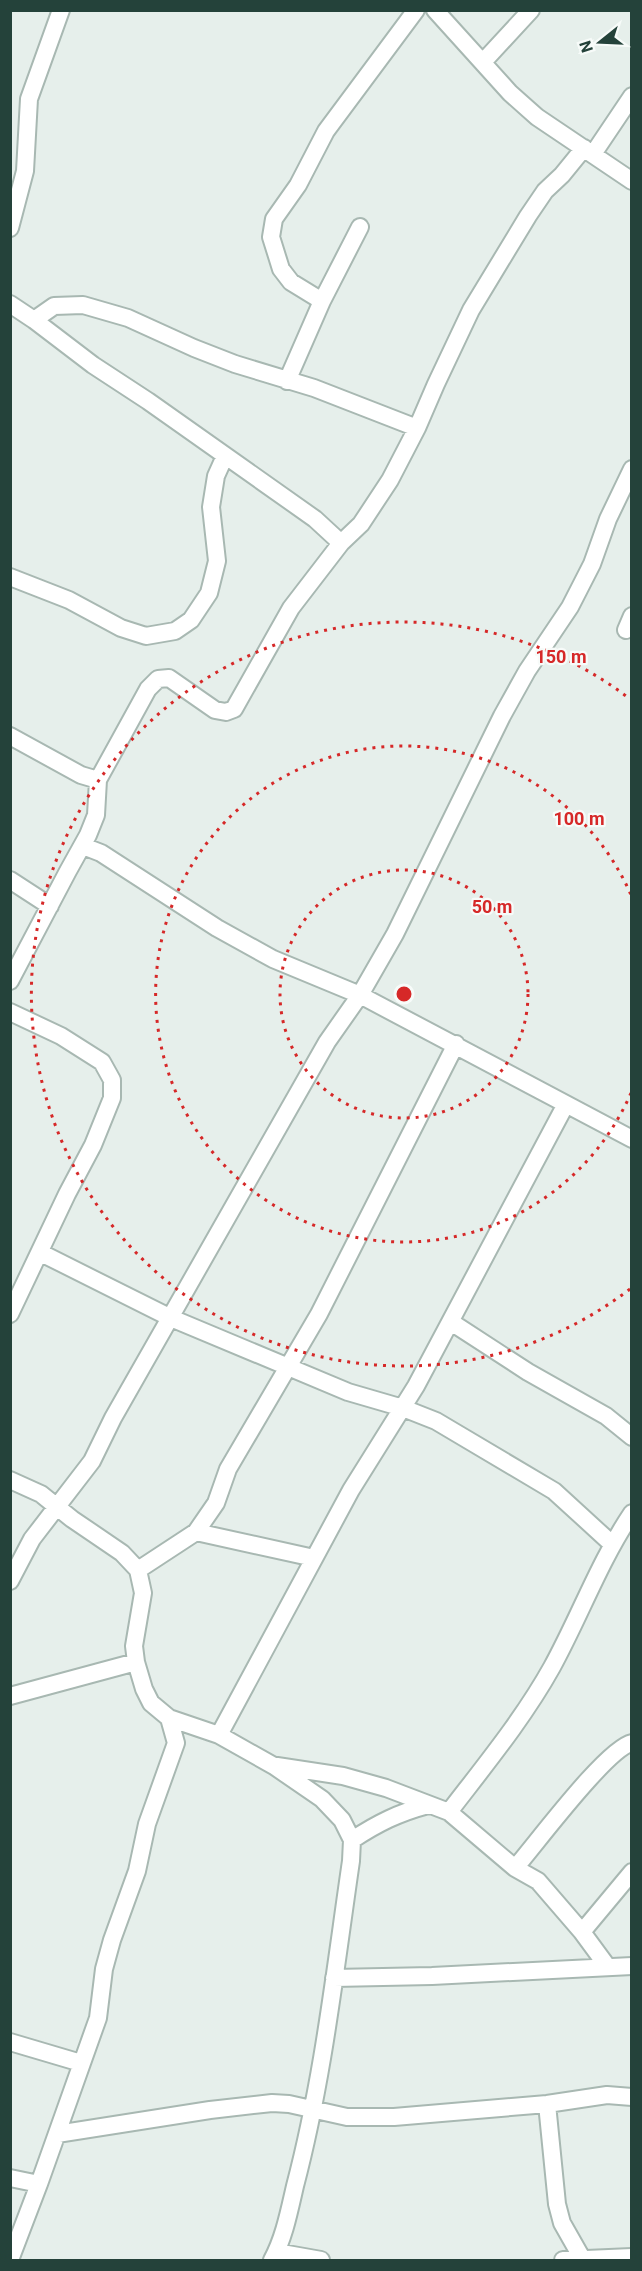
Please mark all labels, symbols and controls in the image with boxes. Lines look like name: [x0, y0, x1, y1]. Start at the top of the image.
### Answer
north arrow: [570, 12, 630, 72]
text: N: [575, 38, 597, 55]
text: 150 m: [535, 646, 587, 667]
text: 100 m: [553, 808, 605, 829]
text: 50 m: [472, 896, 512, 917]
centre of rings: [394, 984, 414, 1004]

